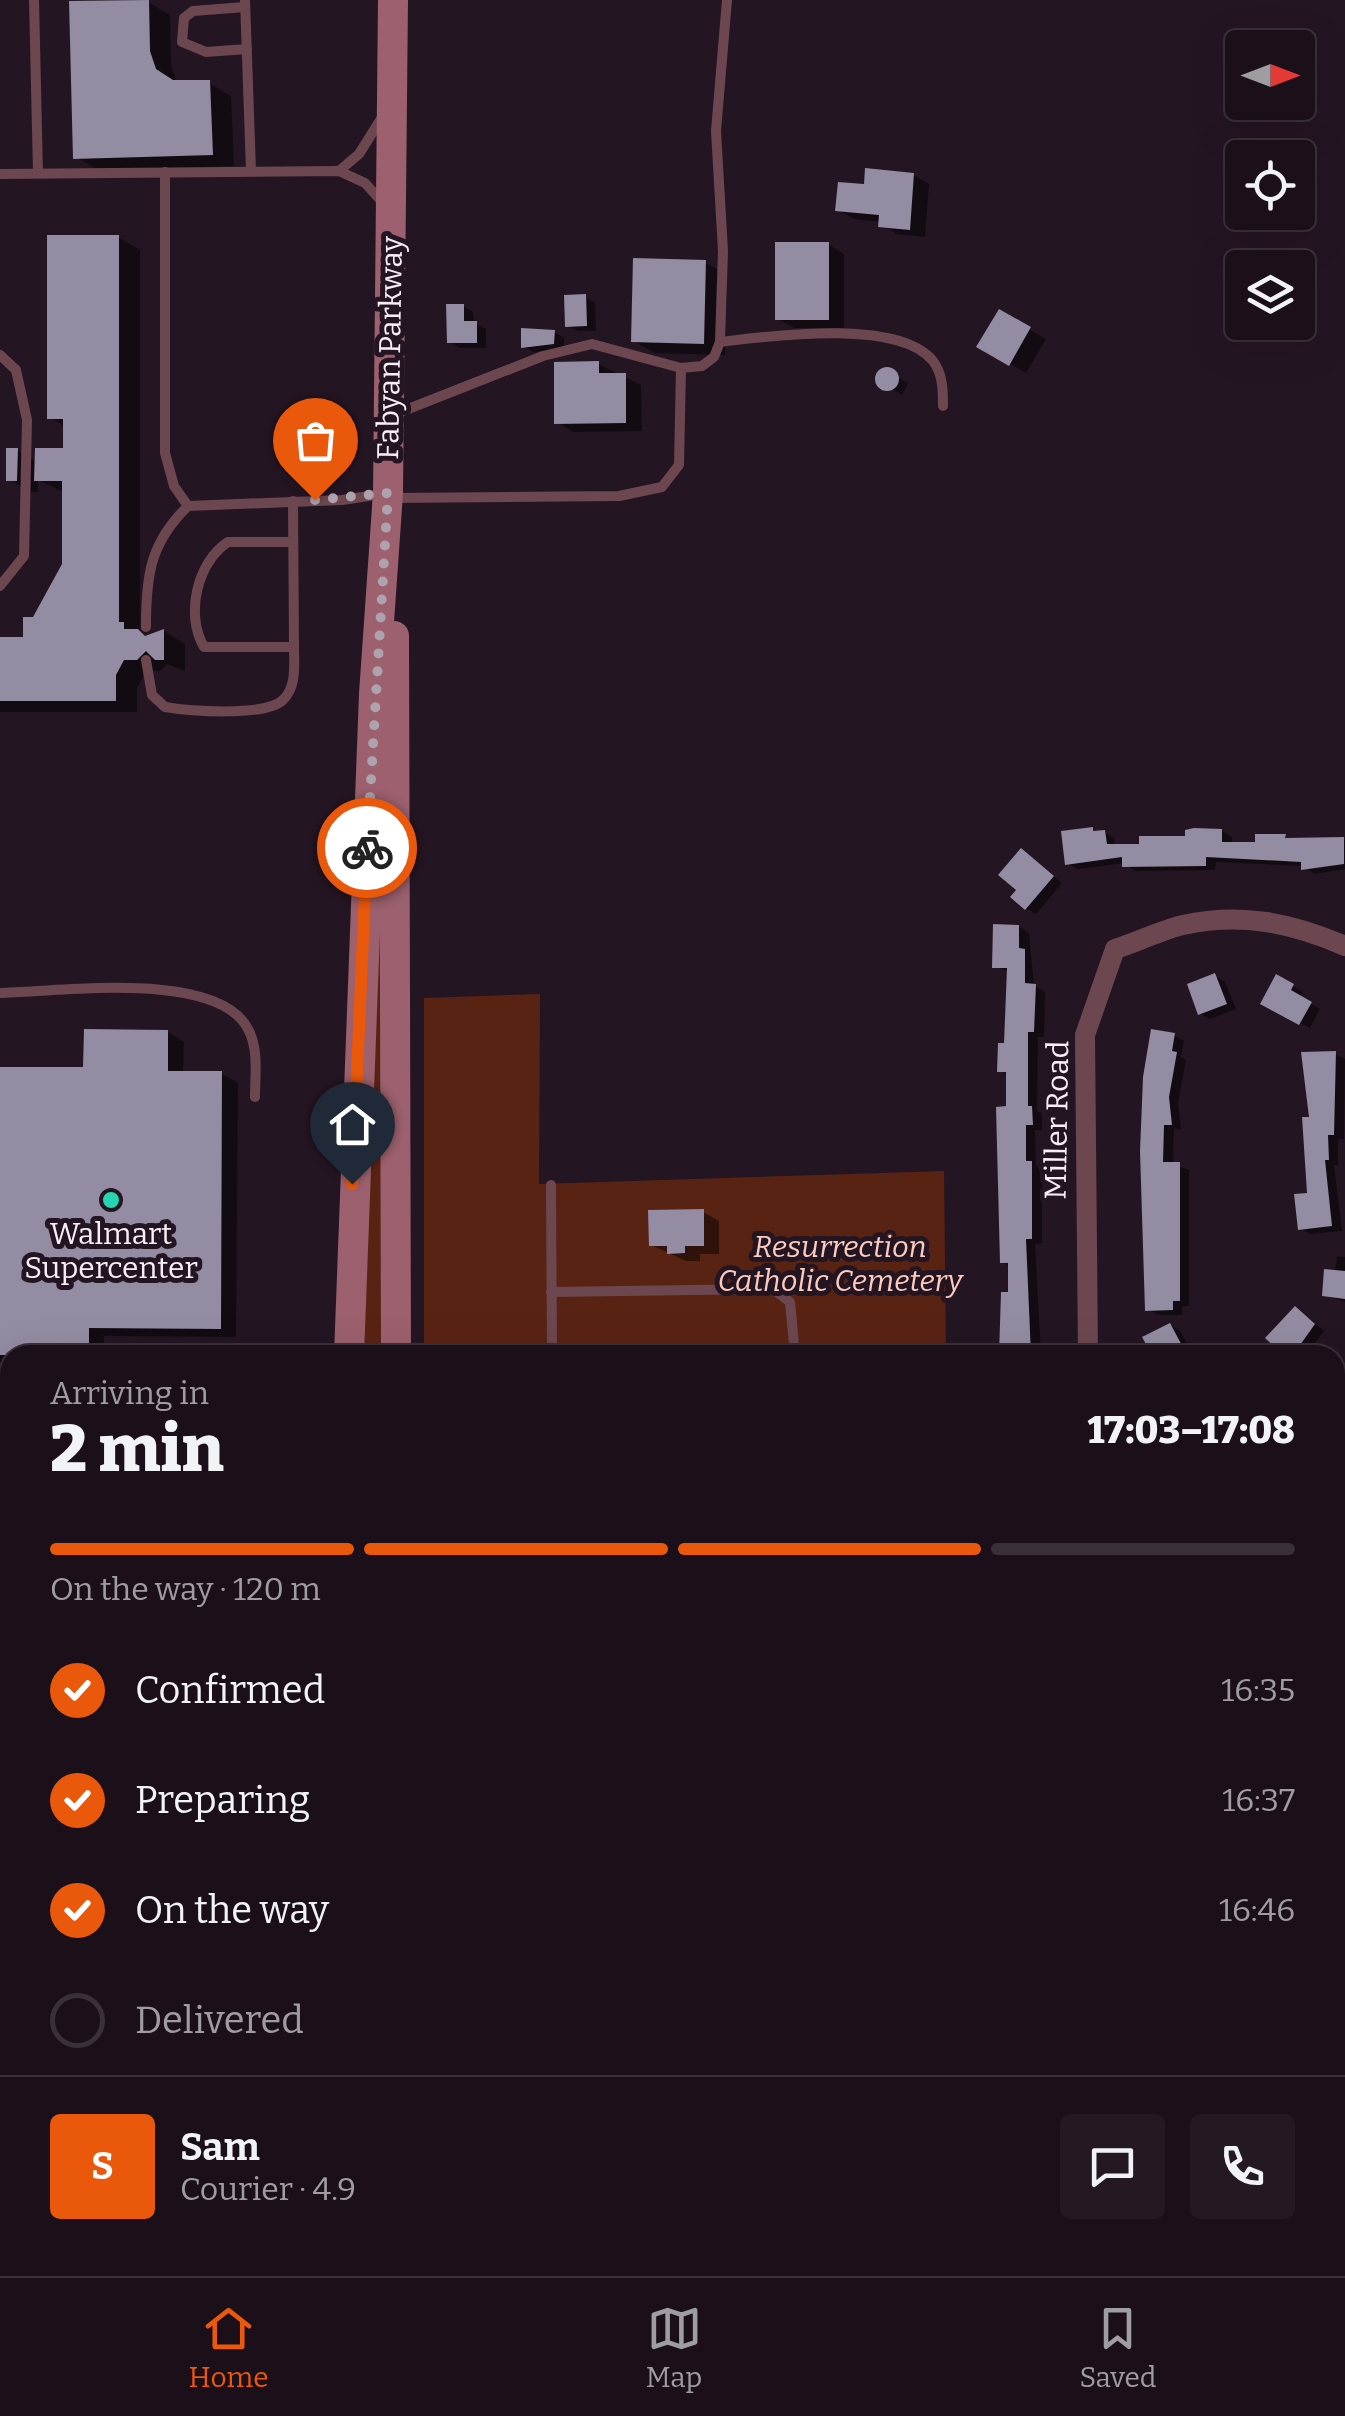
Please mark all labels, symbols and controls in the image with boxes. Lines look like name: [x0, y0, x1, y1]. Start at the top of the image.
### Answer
north arrow: [1225, 30, 1315, 120]
map controls: [1225, 30, 1315, 340]
button: locate: [1225, 140, 1315, 230]
street label: Fabyan Parkway: [370, 236, 410, 460]
button: layers: [1225, 250, 1315, 340]
pin: [273, 398, 358, 501]
icon: bag: [288, 413, 343, 468]
courier: [317, 798, 417, 898]
icon: bike: [340, 821, 395, 876]
street label: Miller Road: [1038, 1040, 1076, 1200]
pin: [310, 1082, 395, 1185]
icon: home: [325, 1097, 380, 1152]
marker: Walmart Supercenter: [100, 1189, 122, 1211]
place label: Walmart Supercenter: [24, 1216, 198, 1286]
park label: Resurrection Catholic Cemetery: [718, 1229, 964, 1299]
text: Arriving in: [50, 1374, 209, 1412]
text: 17:03–17:08: [1088, 1407, 1295, 1453]
text: 2 min: [50, 1410, 224, 1488]
text: On the way · 120 m: [50, 1570, 321, 1608]
icon: check: [50, 1663, 105, 1718]
text: Confirmed: [135, 1667, 325, 1713]
text: 16:35: [1221, 1671, 1295, 1709]
icon: check: [50, 1773, 105, 1828]
text: Preparing: [135, 1777, 310, 1823]
text: 16:37: [1222, 1781, 1295, 1819]
icon: check: [50, 1883, 105, 1938]
text: On the way: [135, 1887, 329, 1933]
text: 16:46: [1219, 1891, 1295, 1929]
text: Delivered: [135, 1997, 304, 2043]
button: chat: [1060, 2114, 1165, 2219]
button: phone: [1190, 2114, 1295, 2219]
text: Sam: [180, 2124, 260, 2170]
text: S: [91, 2143, 114, 2189]
text: Courier · 4.9: [180, 2170, 356, 2208]
tab: Home: [189, 2301, 269, 2394]
tab: Map: [646, 2301, 702, 2394]
tab: Saved: [1079, 2301, 1156, 2394]

